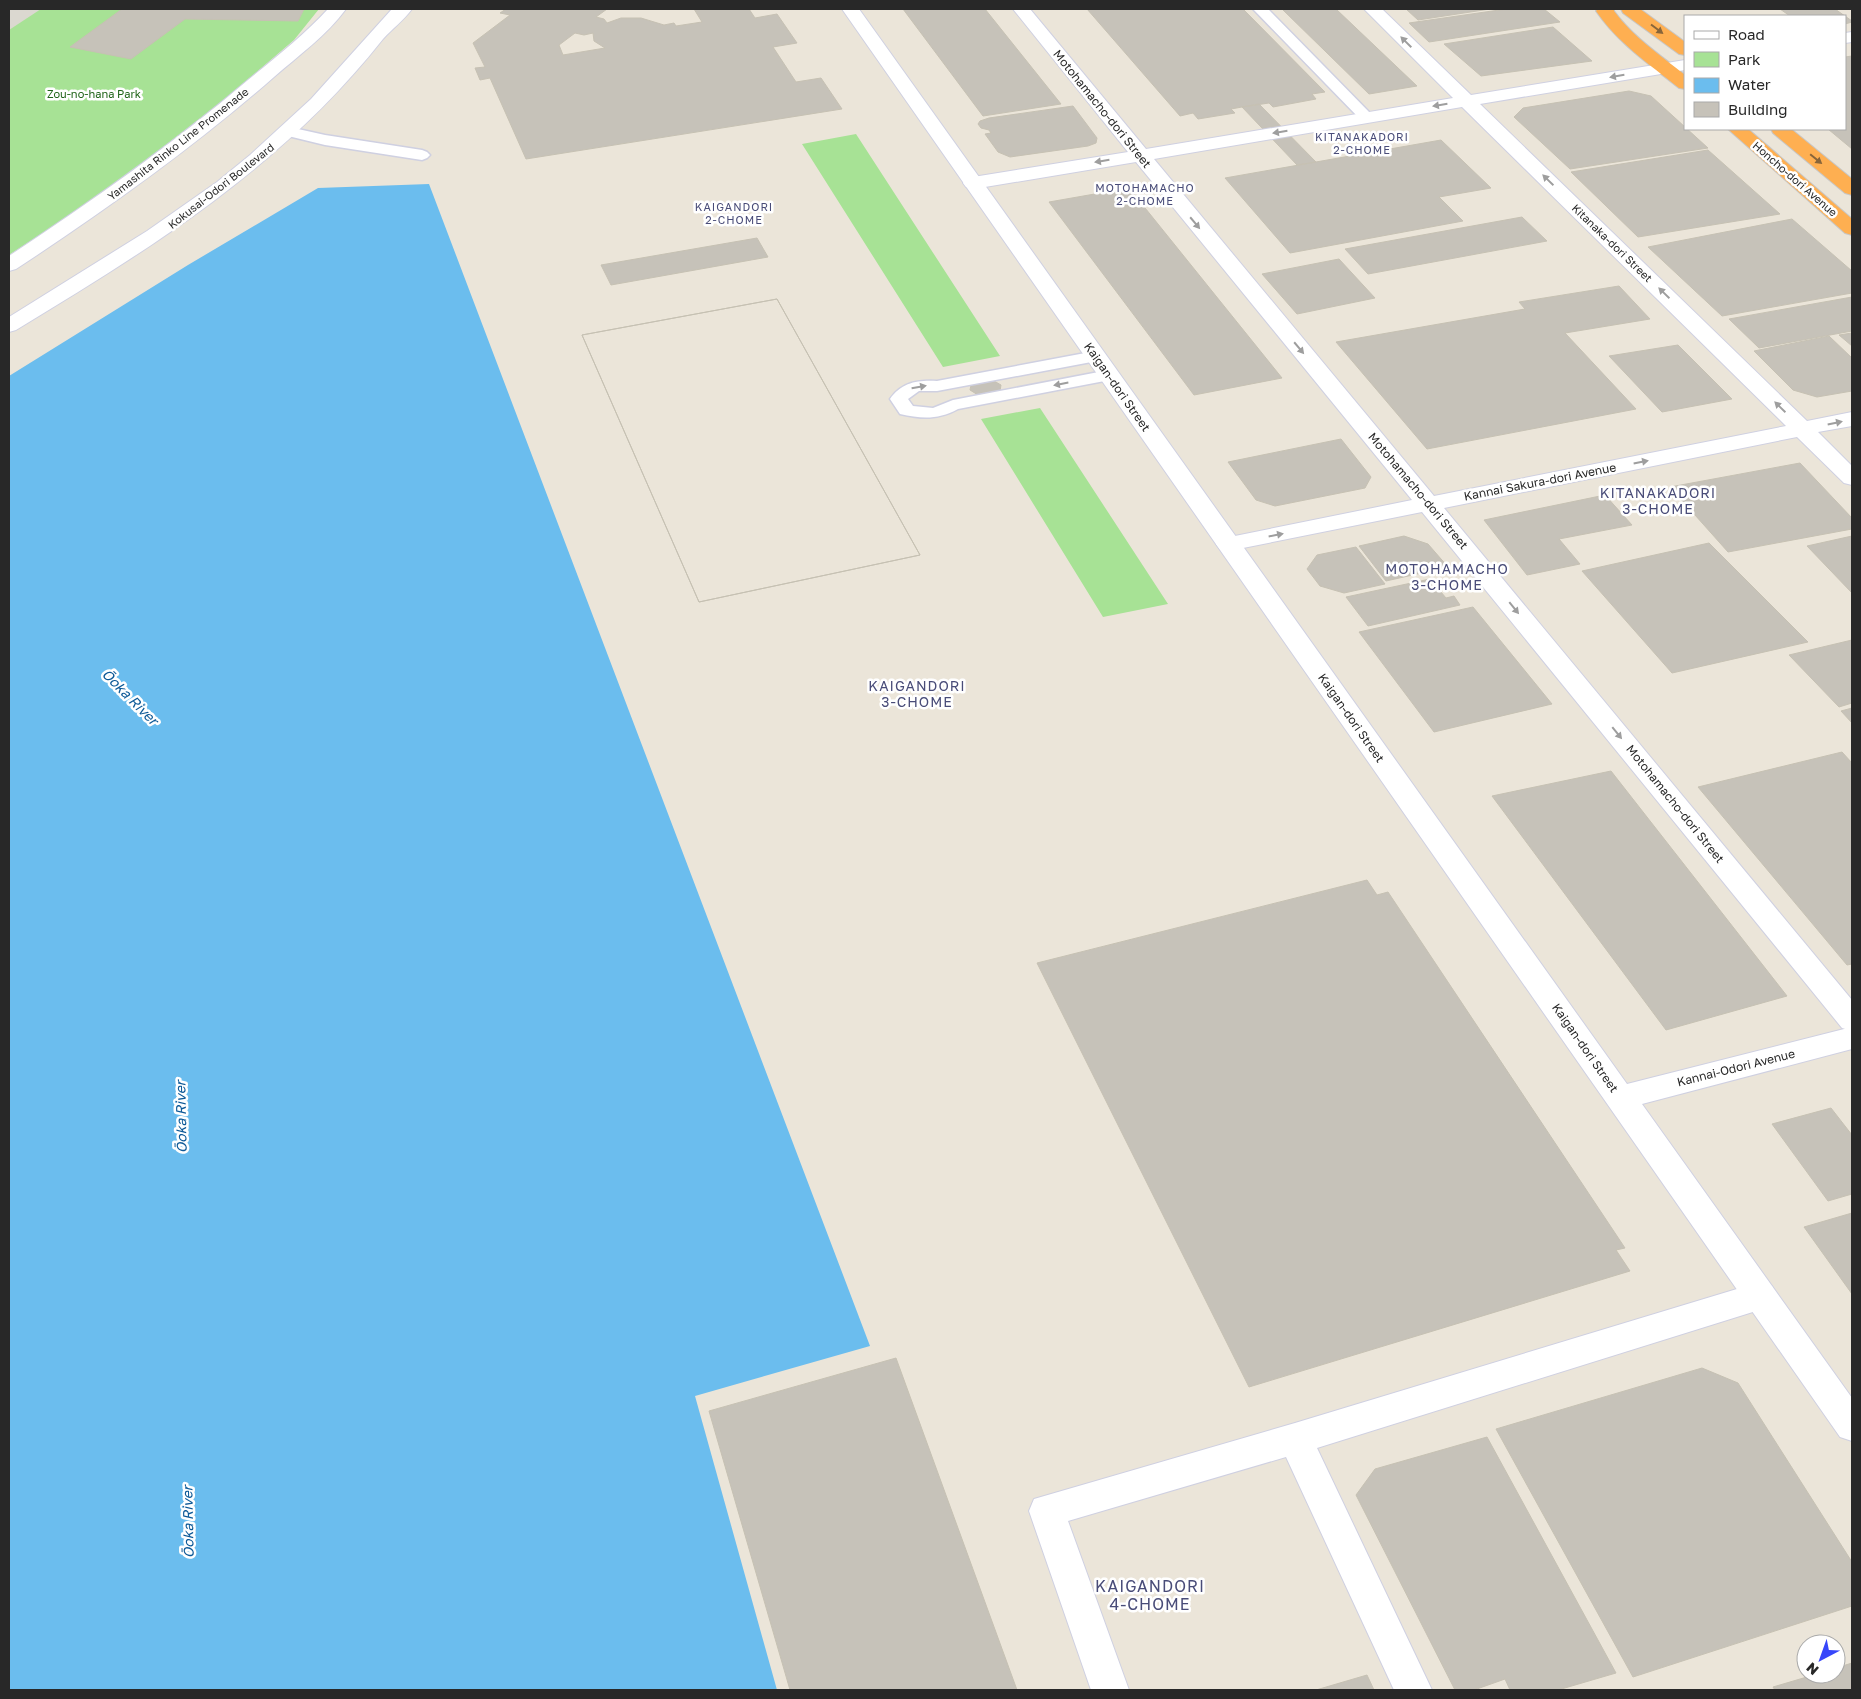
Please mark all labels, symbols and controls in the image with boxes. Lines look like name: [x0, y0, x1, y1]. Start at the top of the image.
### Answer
legend: [1684, 15, 1846, 130]
one-way arrow: [1650, 23, 1663, 34]
text: Road: [1728, 25, 1765, 43]
one-way arrow: [1400, 36, 1412, 48]
street label: Motohamacho-dori Street: [1050, 47, 1155, 171]
text: Park: [1728, 50, 1761, 68]
one-way arrow: [1609, 72, 1625, 80]
text: Water: [1728, 75, 1771, 93]
street label: Yamashita Rinko Line Promenade: [105, 85, 251, 203]
park label: Zou-no-hana Park: [47, 87, 141, 100]
text: Building: [1728, 100, 1788, 118]
one-way arrow: [1432, 102, 1448, 110]
one-way arrow: [1271, 128, 1287, 136]
district label: KITANAKADORI 2-CHOME: [1315, 130, 1409, 156]
street label: Honcho-dori Avenue: [1751, 138, 1840, 219]
street label: Kokusai-Odori Boulevard: [165, 140, 276, 231]
one-way arrow: [1809, 153, 1822, 164]
one-way arrow: [1094, 158, 1110, 166]
one-way arrow: [1542, 174, 1554, 186]
district label: MOTOHAMACHO 2-CHOME: [1095, 181, 1195, 207]
district label: KAIGANDORI 2-CHOME: [695, 200, 773, 226]
street label: Kitanaka-dori Street: [1570, 201, 1655, 284]
one-way arrow: [1190, 216, 1201, 229]
one-way arrow: [1658, 287, 1670, 299]
street label: Kaigan-dori Street: [1081, 339, 1154, 434]
one-way arrow: [1294, 341, 1305, 354]
one-way arrow: [1053, 381, 1069, 389]
one-way arrow: [912, 382, 928, 390]
one-way arrow: [1774, 401, 1786, 413]
one-way arrow: [1827, 419, 1842, 427]
street label: Motohamacho-dori Street: [1365, 429, 1472, 552]
one-way arrow: [1633, 458, 1649, 466]
street label: Kannai Sakura-dori Avenue: [1462, 459, 1617, 504]
district label: KITANAKADORI 3-CHOME: [1600, 484, 1716, 517]
one-way arrow: [1268, 530, 1284, 538]
district label: MOTOHAMACHO 3-CHOME: [1385, 560, 1509, 593]
one-way arrow: [1509, 601, 1520, 614]
water label: Ōoka River: [99, 665, 164, 730]
street label: Kaigan-dori Street: [1315, 670, 1388, 765]
district label: KAIGANDORI 3-CHOME: [868, 677, 966, 710]
one-way arrow: [1612, 727, 1623, 740]
street label: Motohamacho-dori Street: [1623, 742, 1728, 866]
street label: Kaigan-dori Street: [1549, 1000, 1622, 1095]
street label: Kannai-Odori Avenue: [1675, 1046, 1796, 1089]
water label: Ōoka River: [171, 1078, 190, 1153]
water label: Ōoka River: [178, 1483, 197, 1558]
district label: KAIGANDORI 4-CHOME: [1095, 1576, 1205, 1614]
north arrow: [1796, 1634, 1846, 1684]
text: N: [1803, 1659, 1822, 1679]

